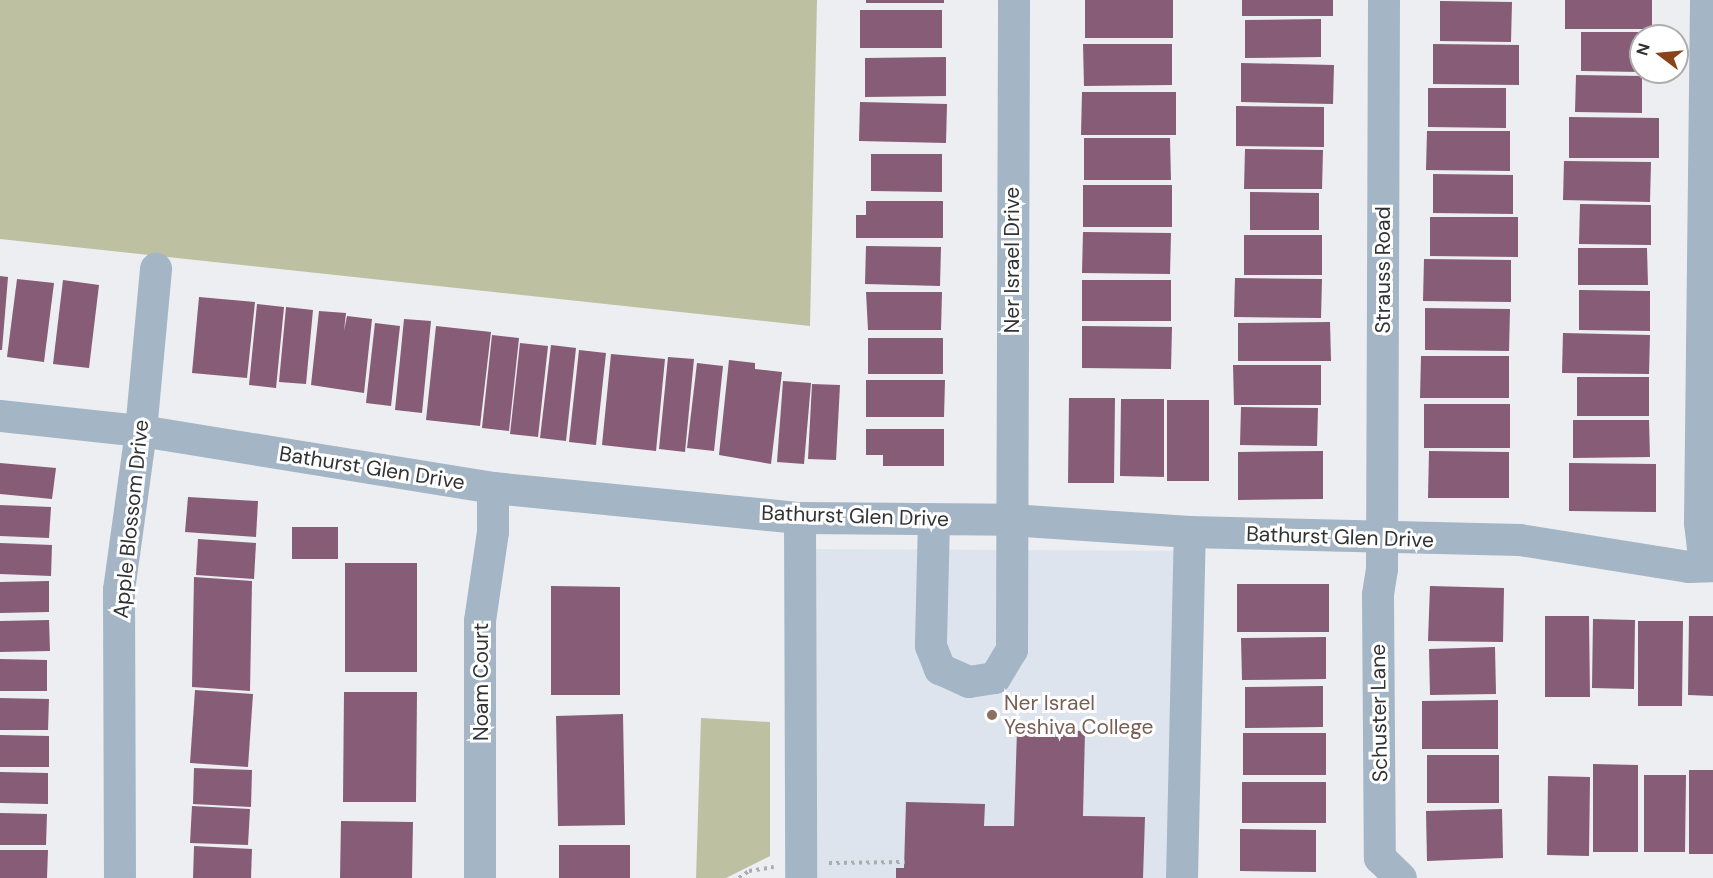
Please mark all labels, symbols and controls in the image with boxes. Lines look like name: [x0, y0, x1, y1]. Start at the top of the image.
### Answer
north arrow: [1629, 24, 1689, 84]
text: N: [1631, 41, 1655, 58]
street label: Ner Israel Drive: [999, 187, 1025, 333]
street label: Strauss Road: [1370, 206, 1396, 334]
street label: Apple Blossom Drive: [108, 418, 154, 620]
street label: Bathurst Glen Drive: [277, 441, 467, 495]
street label: Bathurst Glen Drive: [761, 500, 949, 532]
street label: Bathurst Glen Drive: [1246, 521, 1434, 553]
street label: Noam Court: [468, 623, 494, 741]
street label: Schuster Lane: [1365, 644, 1393, 782]
place label: Ner Israel Yeshiva College: [1004, 690, 1153, 740]
marker: Ner Israel Yeshiva College: [985, 708, 999, 722]

